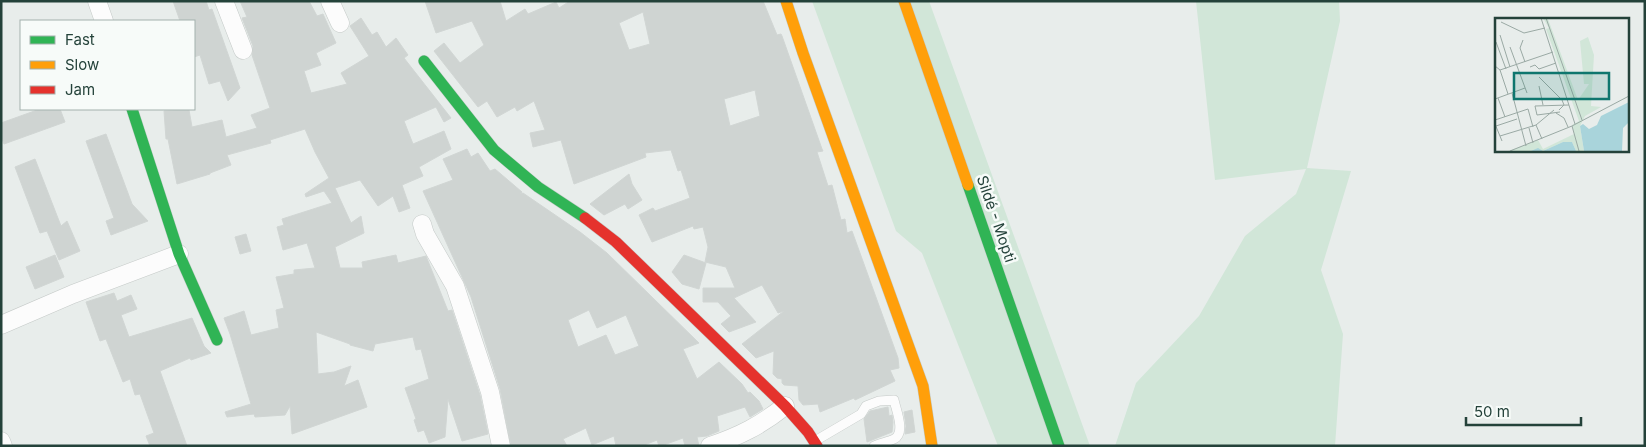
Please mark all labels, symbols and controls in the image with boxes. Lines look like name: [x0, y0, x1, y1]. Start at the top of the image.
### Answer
inset map: [1495, 18, 1628, 151]
legend: [20, 20, 195, 110]
text: Fast: [65, 30, 95, 49]
text: Slow: [65, 55, 99, 74]
text: Jam: [65, 80, 95, 99]
street label: Sildé - Mopti: [973, 173, 1020, 265]
scale bar: [1466, 394, 1581, 426]
text: 50 m: [1474, 402, 1510, 421]

